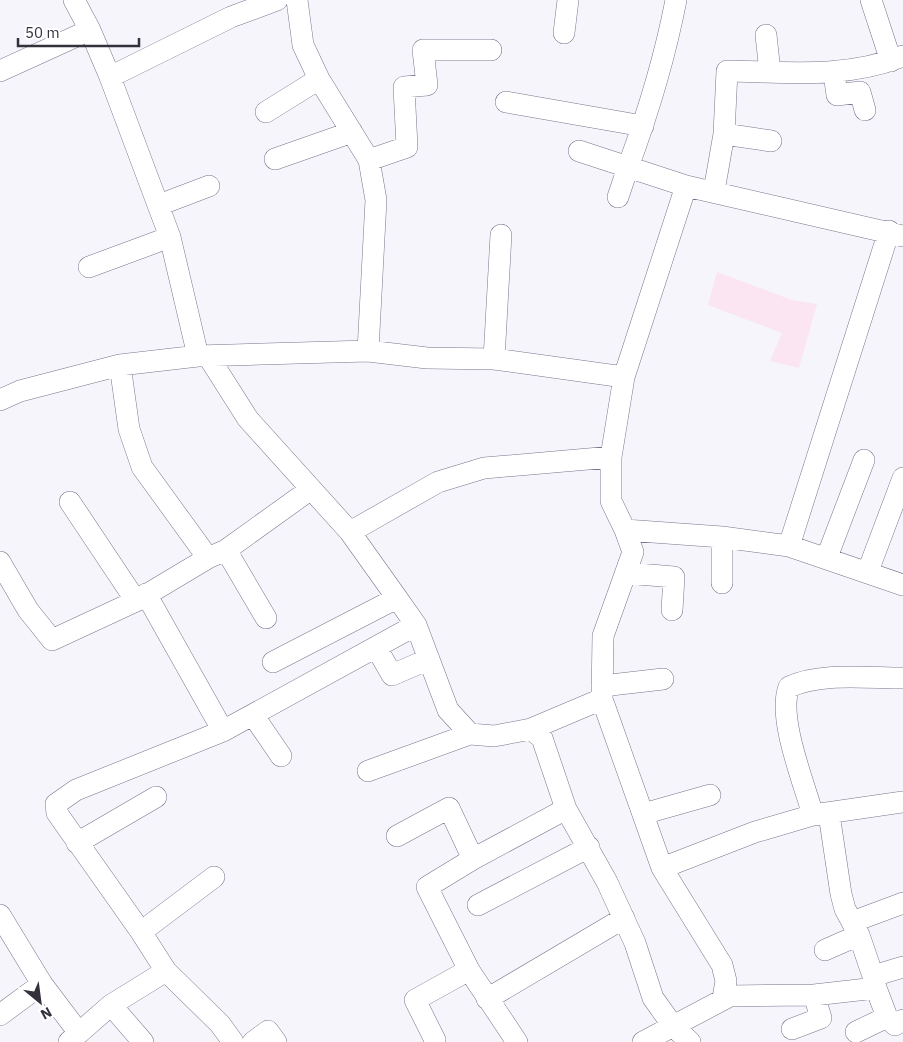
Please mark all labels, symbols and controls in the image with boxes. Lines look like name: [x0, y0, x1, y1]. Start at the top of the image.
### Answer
scale bar: [18, 15, 139, 47]
text: 50 m: [25, 23, 60, 42]
north arrow: [15, 977, 65, 1027]
text: N: [38, 1003, 55, 1024]

